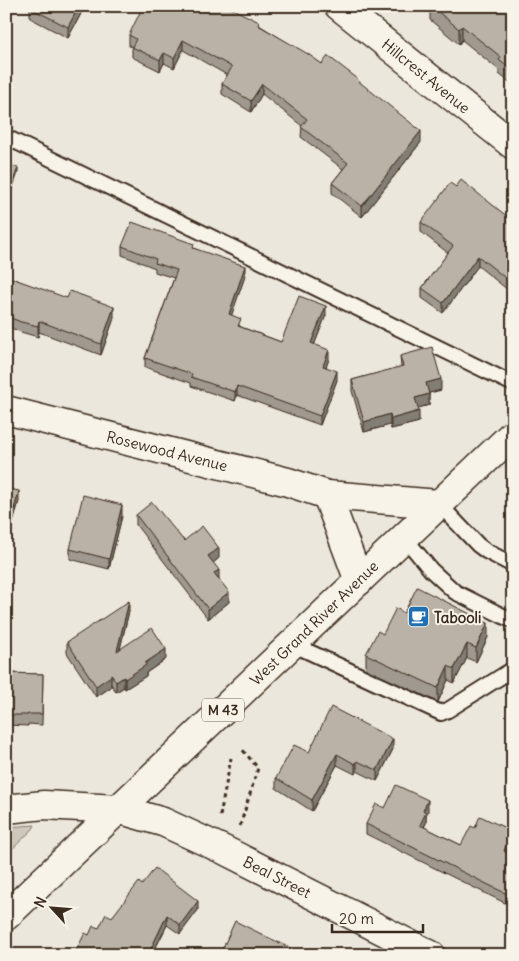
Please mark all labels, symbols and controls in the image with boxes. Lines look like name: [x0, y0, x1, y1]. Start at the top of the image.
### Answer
street label: Hillcrest Avenue: [378, 35, 474, 117]
street label: Rosewood Avenue: [104, 427, 230, 475]
street label: West Grand River Avenue: [246, 557, 382, 689]
cafe icon: Tabooli: [406, 605, 430, 629]
place label: Tabooli: [434, 608, 481, 627]
road number: M 43: [202, 698, 244, 722]
street label: Beal Street: [240, 852, 314, 902]
north arrow: [28, 884, 78, 934]
text: N: [30, 894, 51, 911]
scale bar: [332, 901, 423, 933]
text: 20 m: [339, 909, 374, 928]

